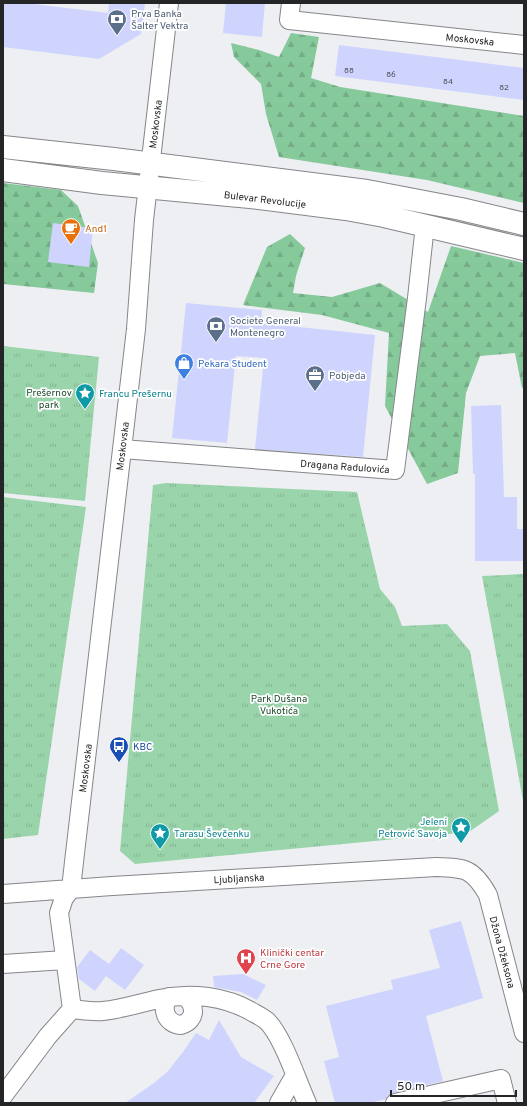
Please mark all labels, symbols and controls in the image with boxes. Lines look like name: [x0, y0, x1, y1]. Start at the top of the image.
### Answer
bank icon: Prva Banka Šalter Vektra: [106, 8, 128, 36]
place label: Prva Banka Šalter Vektra: [131, 8, 188, 33]
street label: Moskovska: [445, 31, 495, 50]
house number: 88: [344, 66, 354, 76]
house number: 86: [386, 70, 396, 80]
house number: 84: [443, 77, 453, 87]
house number: 82: [499, 83, 509, 93]
street label: Moskovska: [147, 99, 166, 149]
street label: Bulevar Revolucije: [223, 189, 307, 212]
cafe icon: And1: [60, 217, 82, 245]
place label: And1: [85, 223, 107, 236]
bank icon: Societe General Montenegro: [205, 315, 227, 343]
place label: Societe General Montenegro: [230, 315, 301, 340]
shop icon: Pekara Student: [173, 352, 195, 380]
place label: Pekara Student: [198, 358, 267, 371]
office icon: Pobjeda: [304, 364, 326, 392]
place label: Pobjeda: [329, 370, 366, 383]
place icon: Francu Prešernu: [74, 382, 96, 410]
park label: Prešernov park: [26, 387, 72, 412]
place label: Francu Prešernu: [99, 388, 172, 401]
street label: Moskovska: [114, 421, 133, 471]
street label: Dragana Radulovića: [300, 458, 390, 477]
park label: Park Dušana Vukotića: [251, 693, 307, 718]
bus stop icon: KBC: [108, 735, 130, 763]
place label: KBC: [133, 741, 153, 754]
street label: Moskovska: [77, 743, 96, 793]
place label: Jeleni Petrović Savoja: [378, 816, 447, 841]
place icon: Jeleni Petrović Savoja: [450, 816, 472, 844]
place icon: Tarasu Ševčenku: [149, 822, 171, 850]
place label: Tarasu Ševčenku: [174, 828, 249, 841]
street label: Ljubljanska: [213, 872, 265, 887]
street label: Džona Džeksona: [486, 915, 517, 990]
hospital icon: Klinički centar Crne Gore: [235, 947, 257, 975]
place label: Klinički centar Crne Gore: [260, 947, 324, 972]
scale bar: [391, 1072, 516, 1098]
text: 50 m: [397, 1079, 425, 1095]

